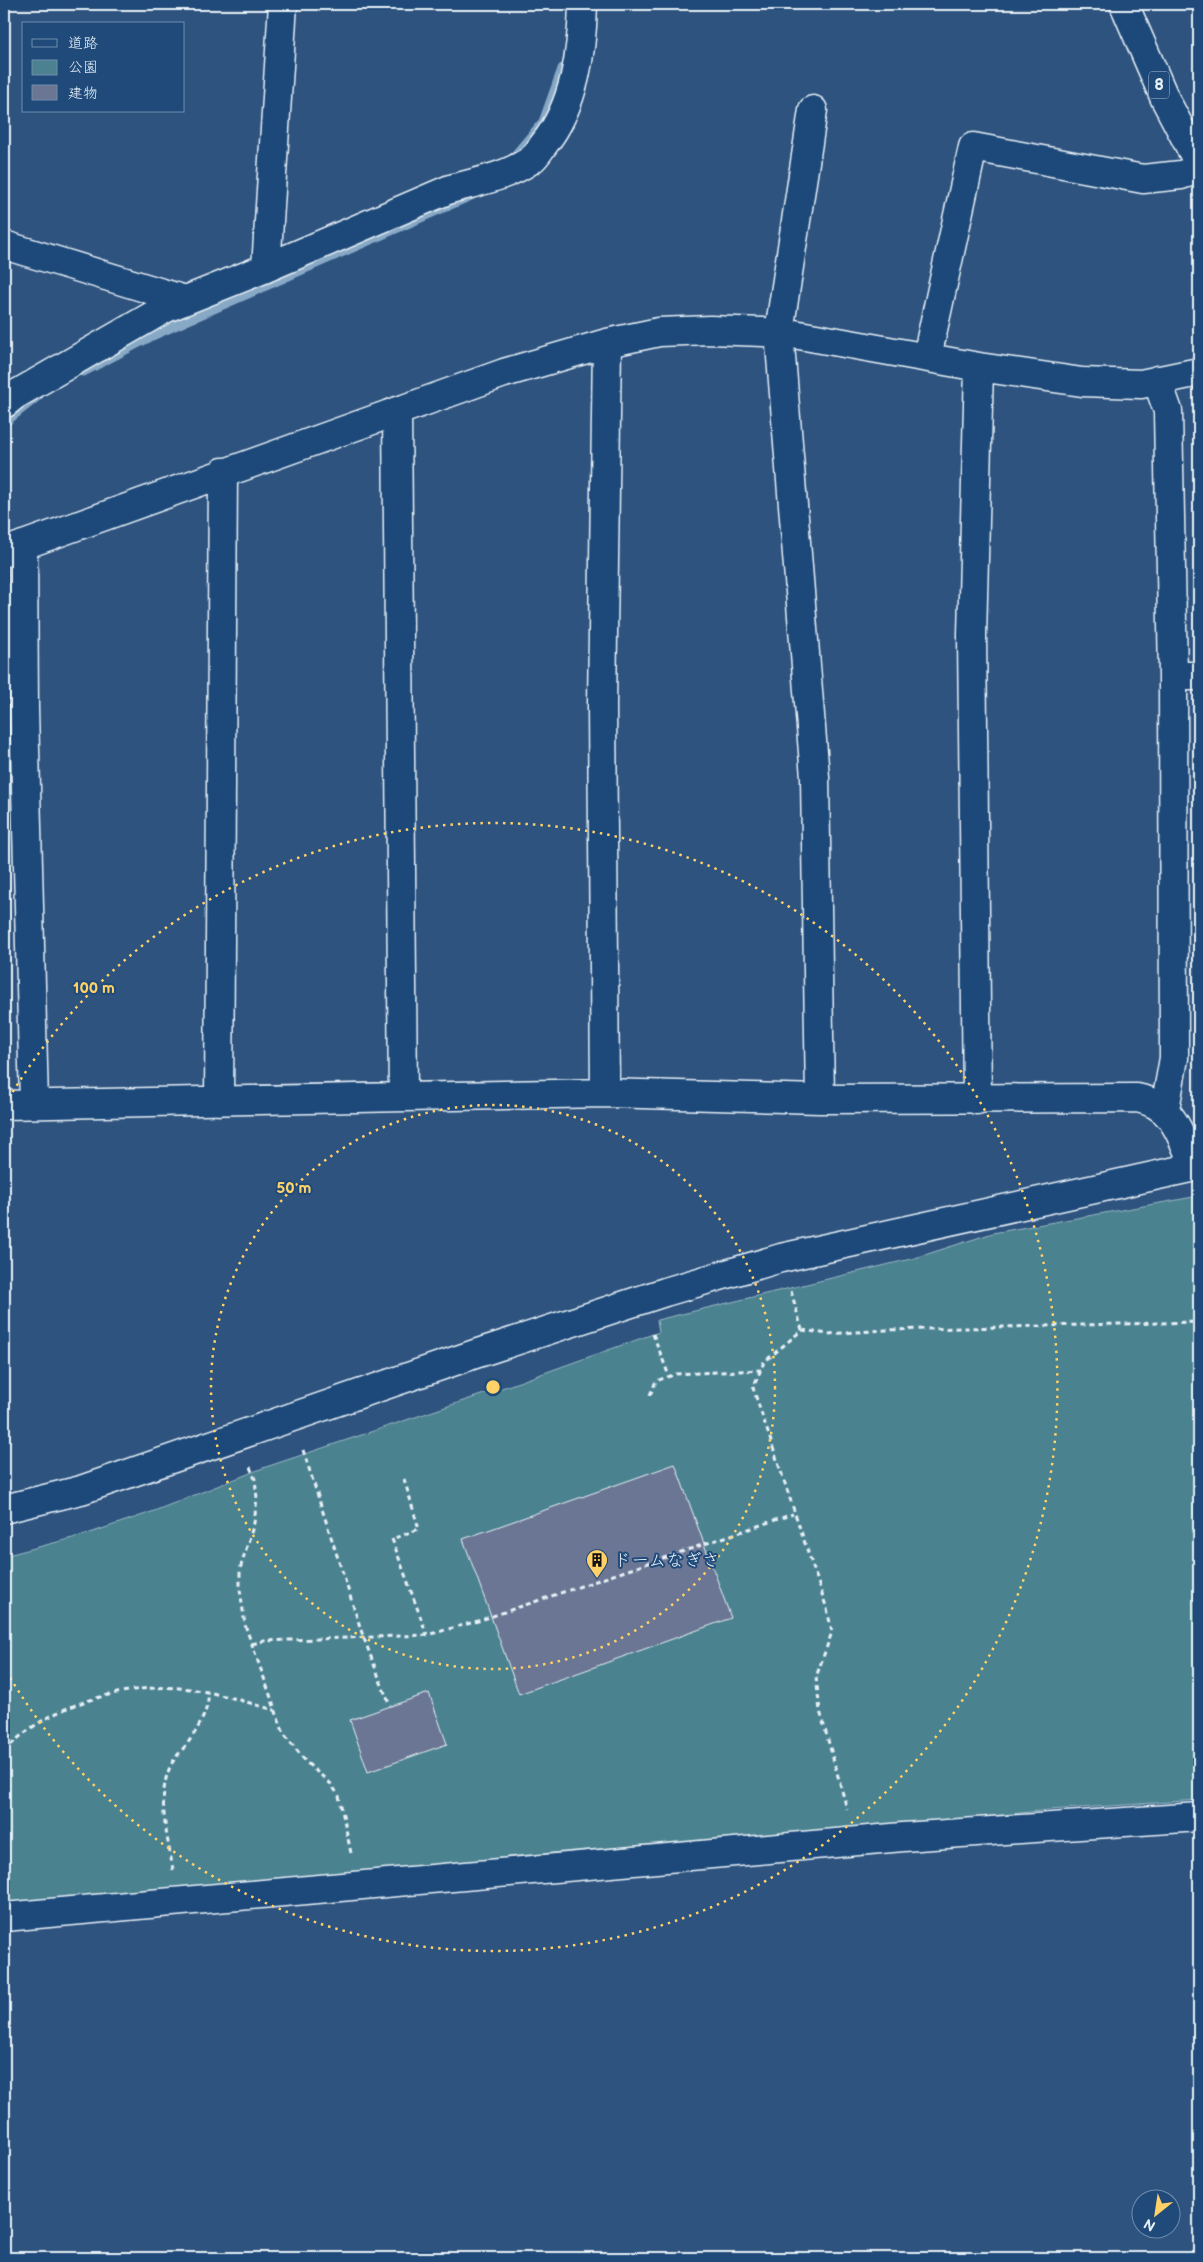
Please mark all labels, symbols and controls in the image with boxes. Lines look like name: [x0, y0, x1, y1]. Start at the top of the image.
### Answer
legend: [22, 22, 185, 112]
text: 道路: [68, 34, 98, 53]
text: 公園: [68, 58, 98, 77]
road number: 8: [1149, 72, 1169, 98]
text: 建物: [68, 84, 98, 103]
text: 100 m: [73, 979, 115, 998]
text: 50 m: [277, 1179, 312, 1198]
centre of rings: [484, 1378, 502, 1396]
building icon: ドームなぎさ: [585, 1548, 609, 1579]
place label: ドームなぎさ: [613, 1550, 720, 1571]
north arrow: [1130, 2190, 1180, 2240]
text: N: [1141, 2215, 1159, 2235]

